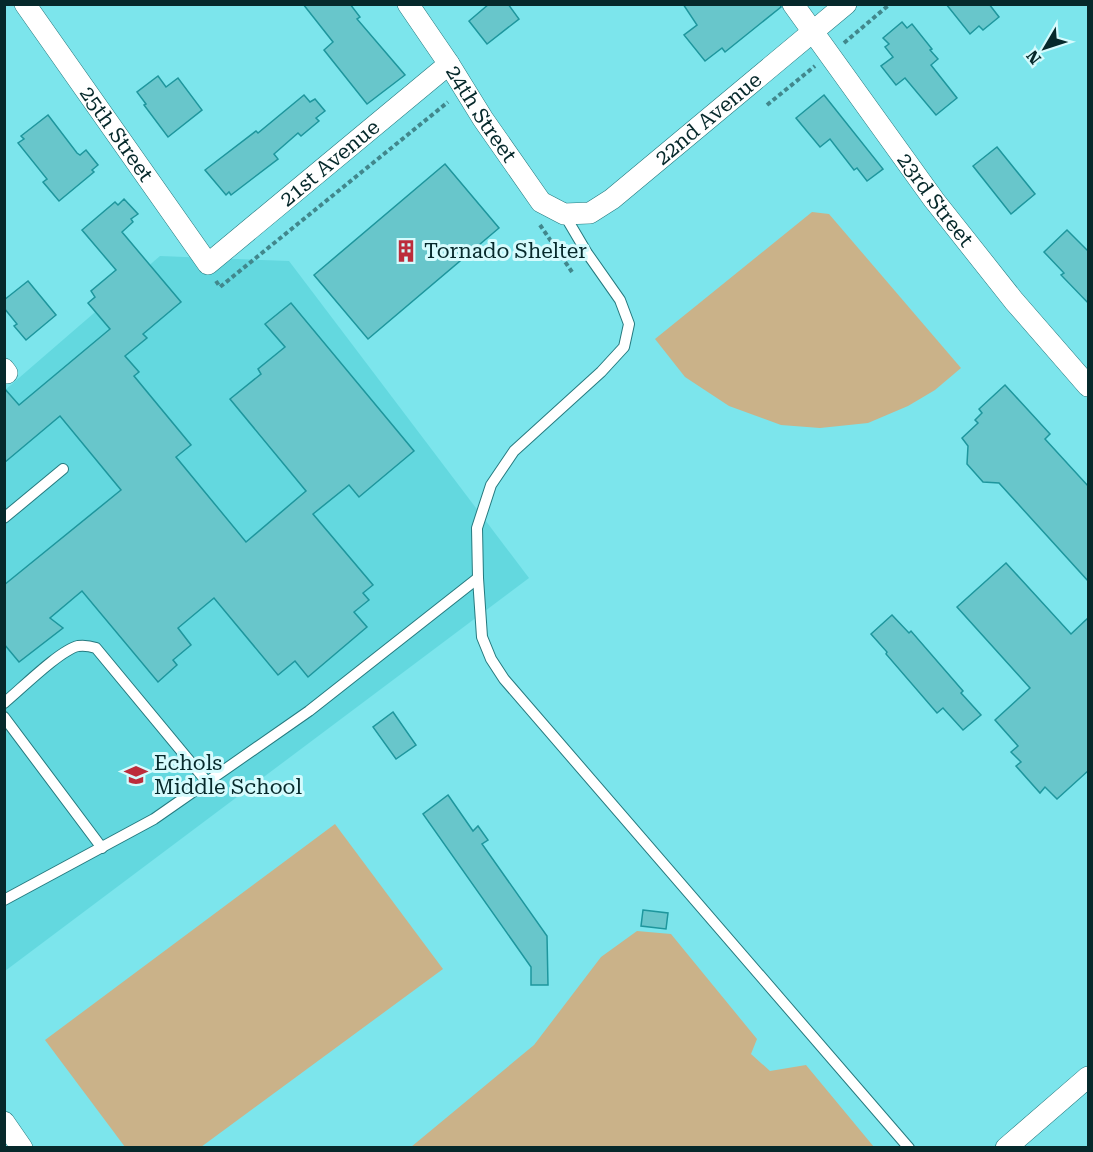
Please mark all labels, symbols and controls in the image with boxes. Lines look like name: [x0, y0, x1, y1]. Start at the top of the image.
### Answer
north arrow: [1015, 18, 1075, 78]
text: N: [1022, 46, 1045, 68]
street label: 24th Street: [441, 61, 522, 167]
street label: 22nd Avenue: [650, 68, 766, 170]
street label: 25th Street: [75, 82, 158, 186]
street label: 21st Avenue: [275, 115, 384, 211]
street label: 23rd Street: [892, 148, 978, 252]
building icon: Tornado Shelter: [393, 238, 419, 264]
place label: Tornado Shelter: [424, 239, 587, 263]
place label: Echols Middle School: [154, 751, 302, 799]
school or university icon: Echols Middle School: [123, 762, 149, 788]

